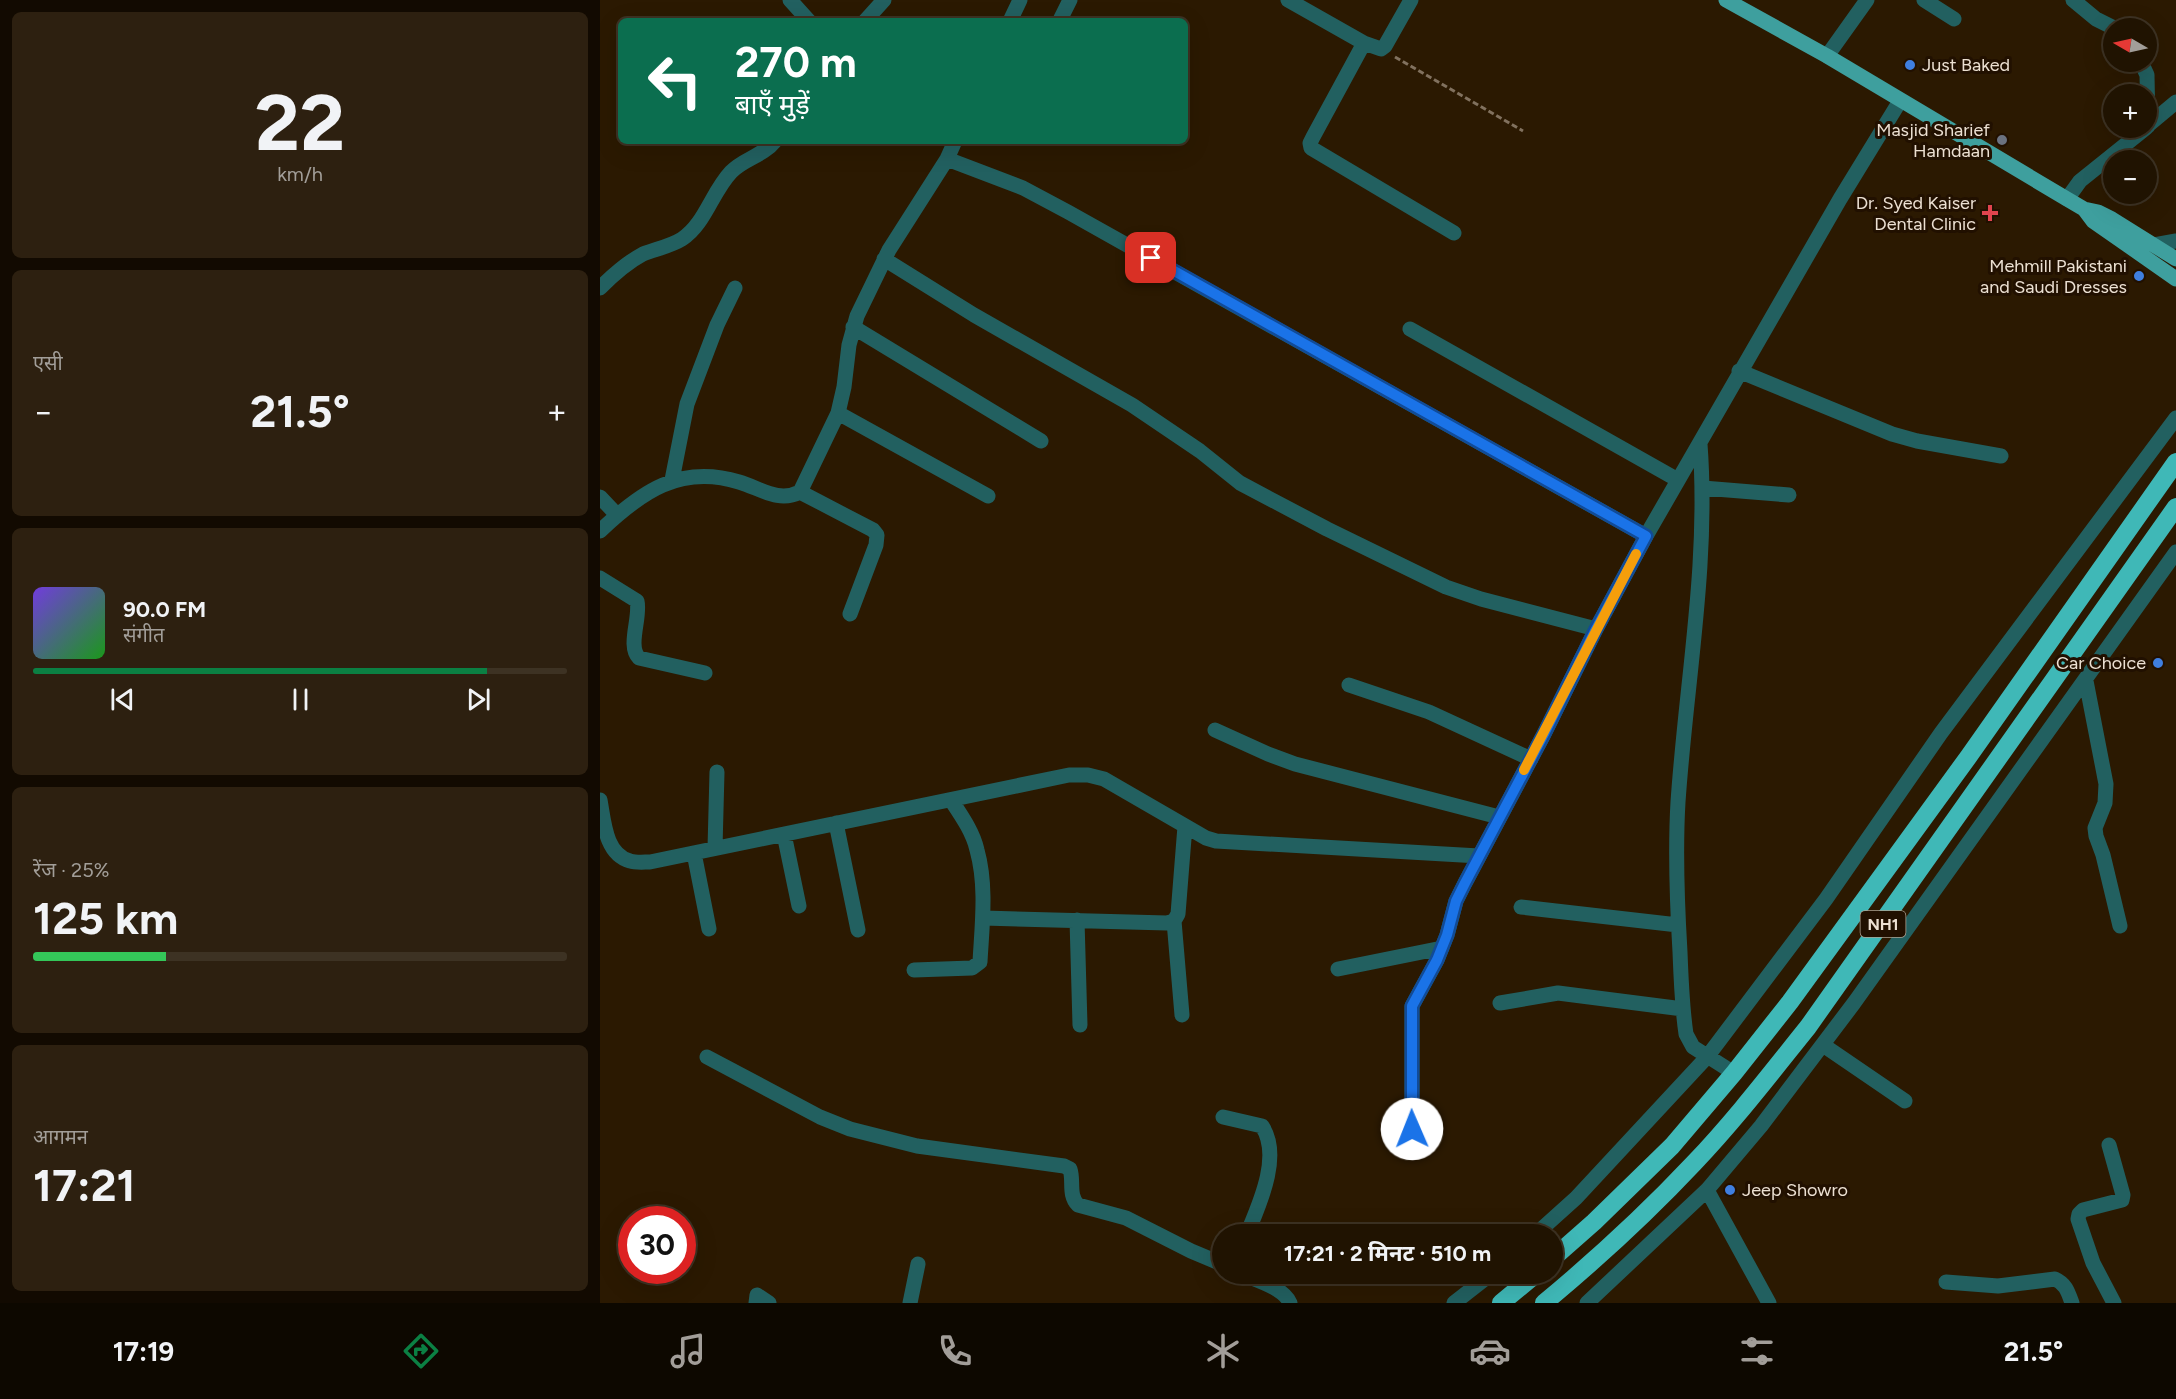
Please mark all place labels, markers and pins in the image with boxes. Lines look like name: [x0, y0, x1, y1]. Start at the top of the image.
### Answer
place label: Just Baked: [1922, 54, 2010, 76]
marker: Just Baked: [1903, 58, 1917, 72]
place label: Masjid Sharief Hamdaan: [1876, 119, 1990, 162]
marker: Masjid Sharief Hamdaan: [1995, 133, 2009, 147]
place label: Dr. Syed Kaiser Dental Clinic: [1856, 192, 1976, 235]
marker: Dr. Syed Kaiser Dental Clinic: [1981, 204, 1999, 222]
pin: [1125, 232, 1176, 283]
place label: Mehmill Pakistani and Saudi Dresses: [1980, 255, 2127, 298]
marker: Mehmill Pakistani and Saudi Dresses: [2132, 269, 2146, 283]
place label: Car Choice: [2056, 652, 2146, 674]
marker: Car Choice: [2151, 656, 2165, 670]
place label: Jeep Showro: [1742, 1179, 1848, 1201]
marker: Jeep Showro: [1723, 1183, 1737, 1197]

